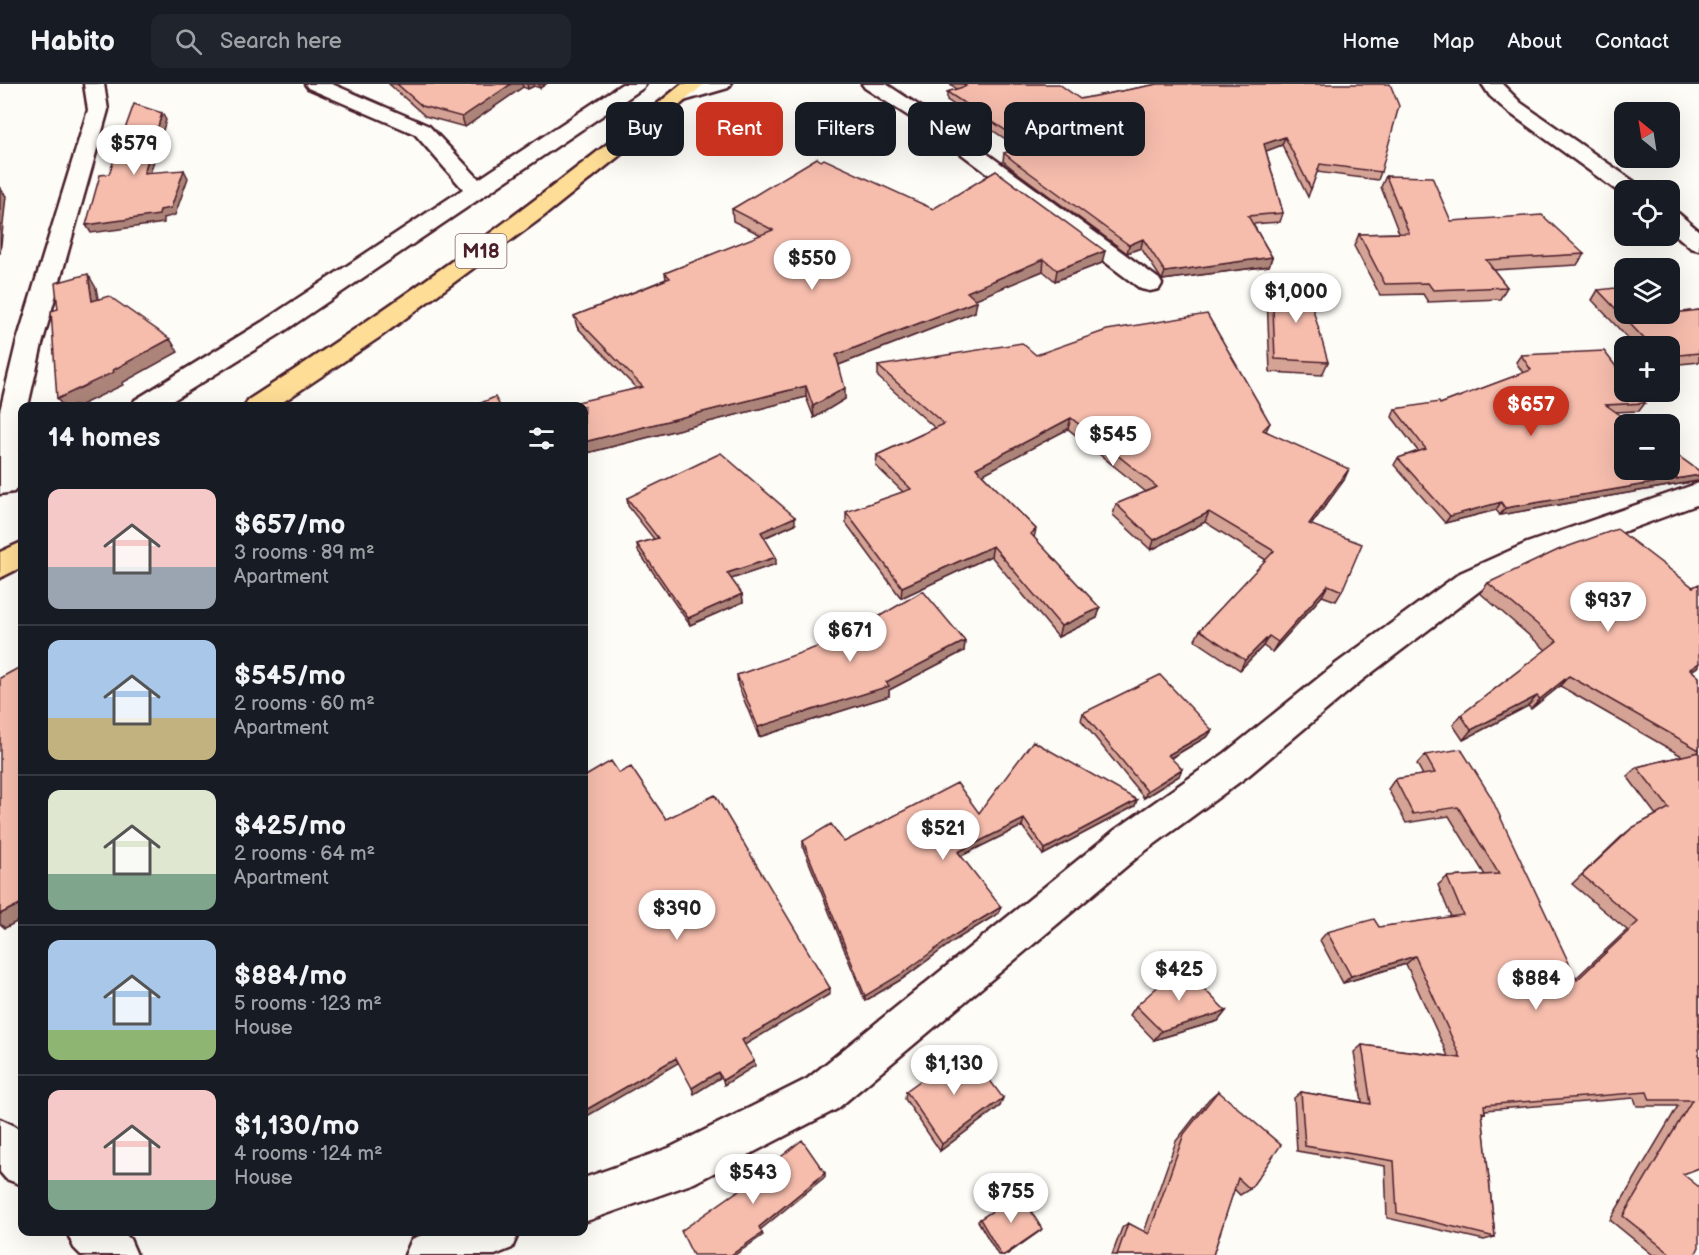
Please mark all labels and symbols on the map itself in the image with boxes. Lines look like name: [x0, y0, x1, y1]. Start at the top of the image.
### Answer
north arrow: [1614, 102, 1680, 168]
pin: $579: [98, 125, 170, 176]
road number: M18: [456, 234, 506, 268]
pin: $550: [776, 240, 848, 291]
pin: $1,000: [1247, 273, 1345, 324]
pin: $657: [1495, 386, 1567, 437]
pin: $545: [1077, 416, 1149, 467]
pin: $937: [1572, 582, 1644, 633]
pin: $671: [814, 612, 886, 663]
pin: $521: [907, 810, 979, 861]
pin: $390: [641, 890, 713, 941]
pin: $425: [1143, 951, 1215, 1002]
pin: $884: [1500, 960, 1572, 1011]
pin: $1,130: [905, 1045, 1003, 1096]
pin: $543: [717, 1154, 789, 1205]
pin: $755: [975, 1173, 1047, 1224]

